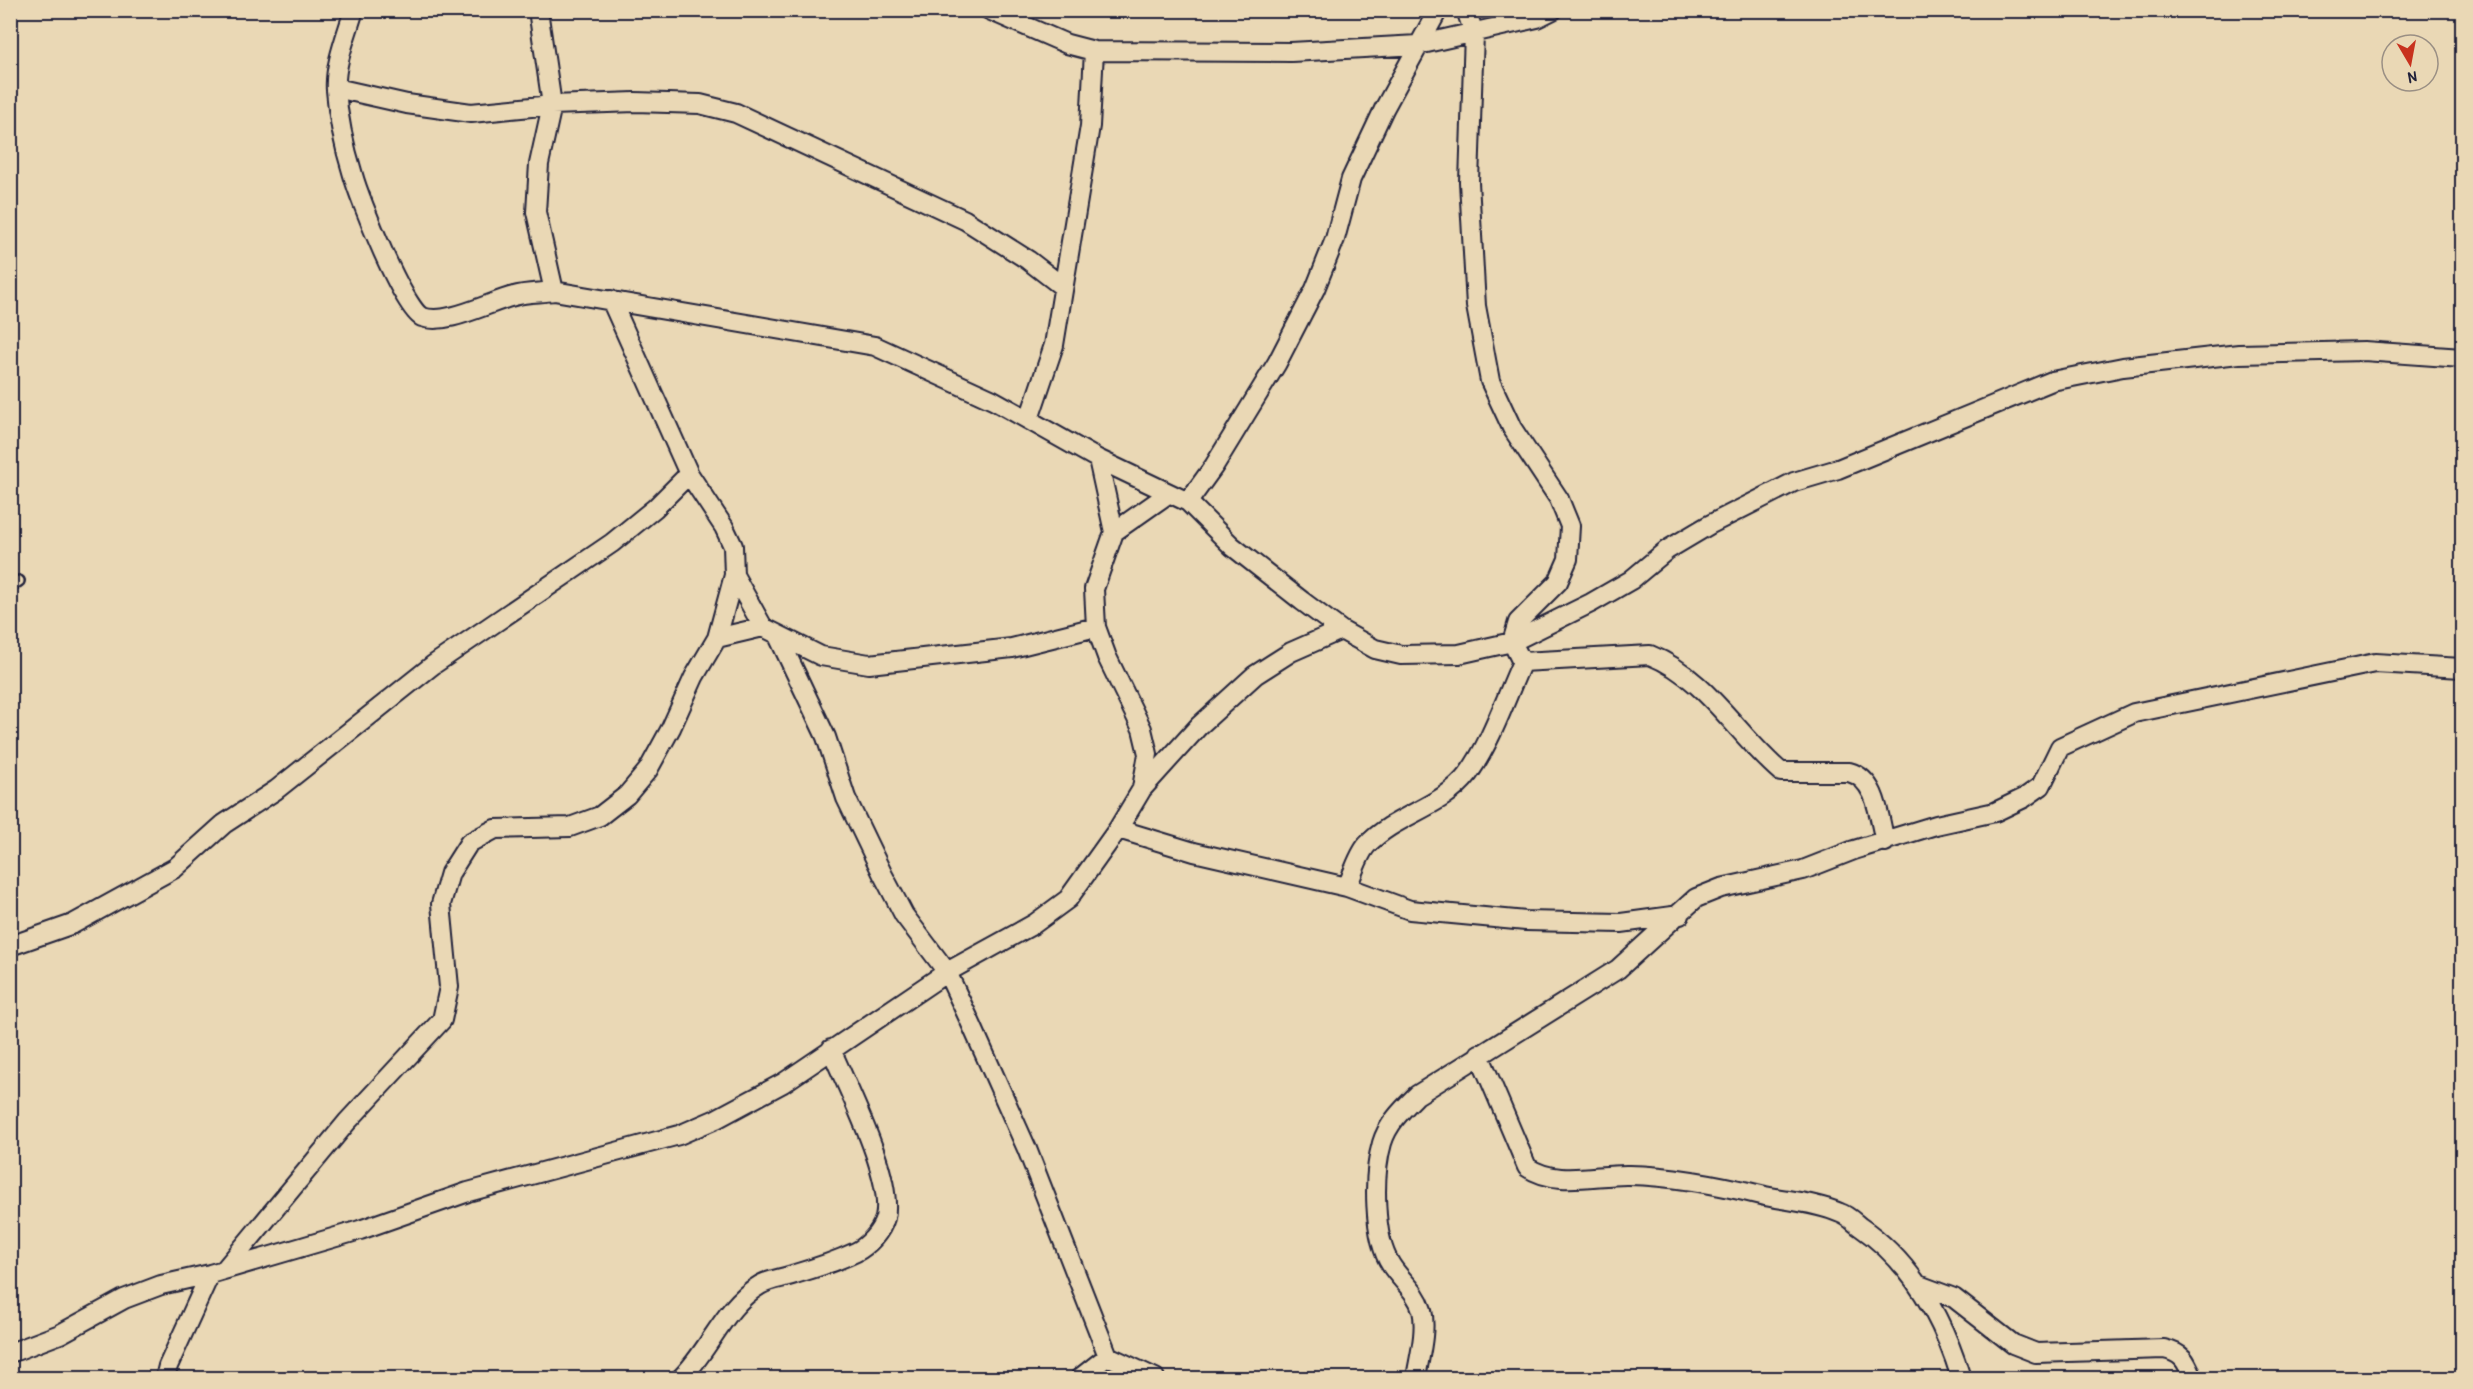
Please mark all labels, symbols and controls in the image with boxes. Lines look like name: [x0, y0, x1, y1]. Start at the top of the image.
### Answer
north arrow: [2380, 33, 2440, 93]
text: N: [2406, 66, 2419, 89]

